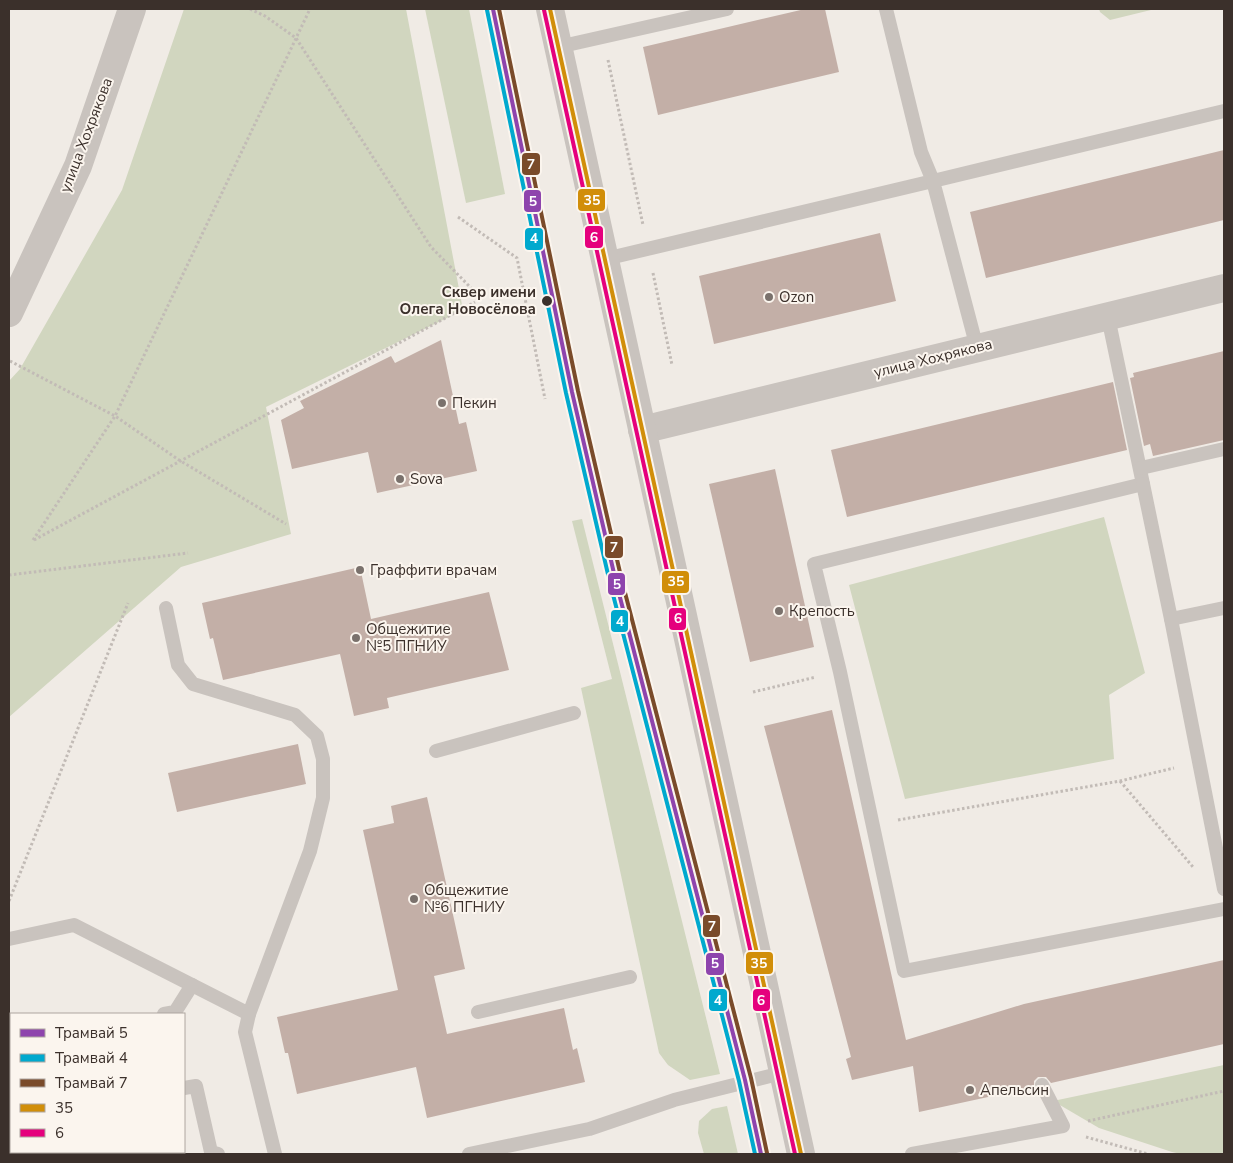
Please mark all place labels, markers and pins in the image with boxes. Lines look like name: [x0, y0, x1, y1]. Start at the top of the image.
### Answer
place label: Сквер имени Олега Новосёлова: [400, 282, 536, 319]
place label: Ozon: [779, 287, 814, 307]
marker: Ozon: [763, 291, 775, 303]
marker: Сквер имени Олега Новосёлова: [540, 294, 554, 308]
place label: Пекин: [452, 393, 497, 413]
marker: Пекин: [436, 397, 448, 409]
place label: Sova: [410, 469, 443, 489]
marker: Sova: [394, 473, 406, 485]
place label: Граффити врачам: [370, 560, 497, 580]
marker: Граффити врачам: [354, 564, 366, 576]
place label: Крепость: [789, 601, 855, 621]
marker: Крепость: [773, 605, 785, 617]
place label: Общежитие №5 ПГНИУ: [366, 619, 451, 656]
marker: Общежитие №5 ПГНИУ: [350, 632, 362, 644]
place label: Общежитие №6 ПГНИУ: [424, 880, 509, 917]
marker: Общежитие №6 ПГНИУ: [408, 893, 420, 905]
place label: Апельсин: [980, 1080, 1049, 1100]
marker: Апельсин: [964, 1084, 976, 1096]

